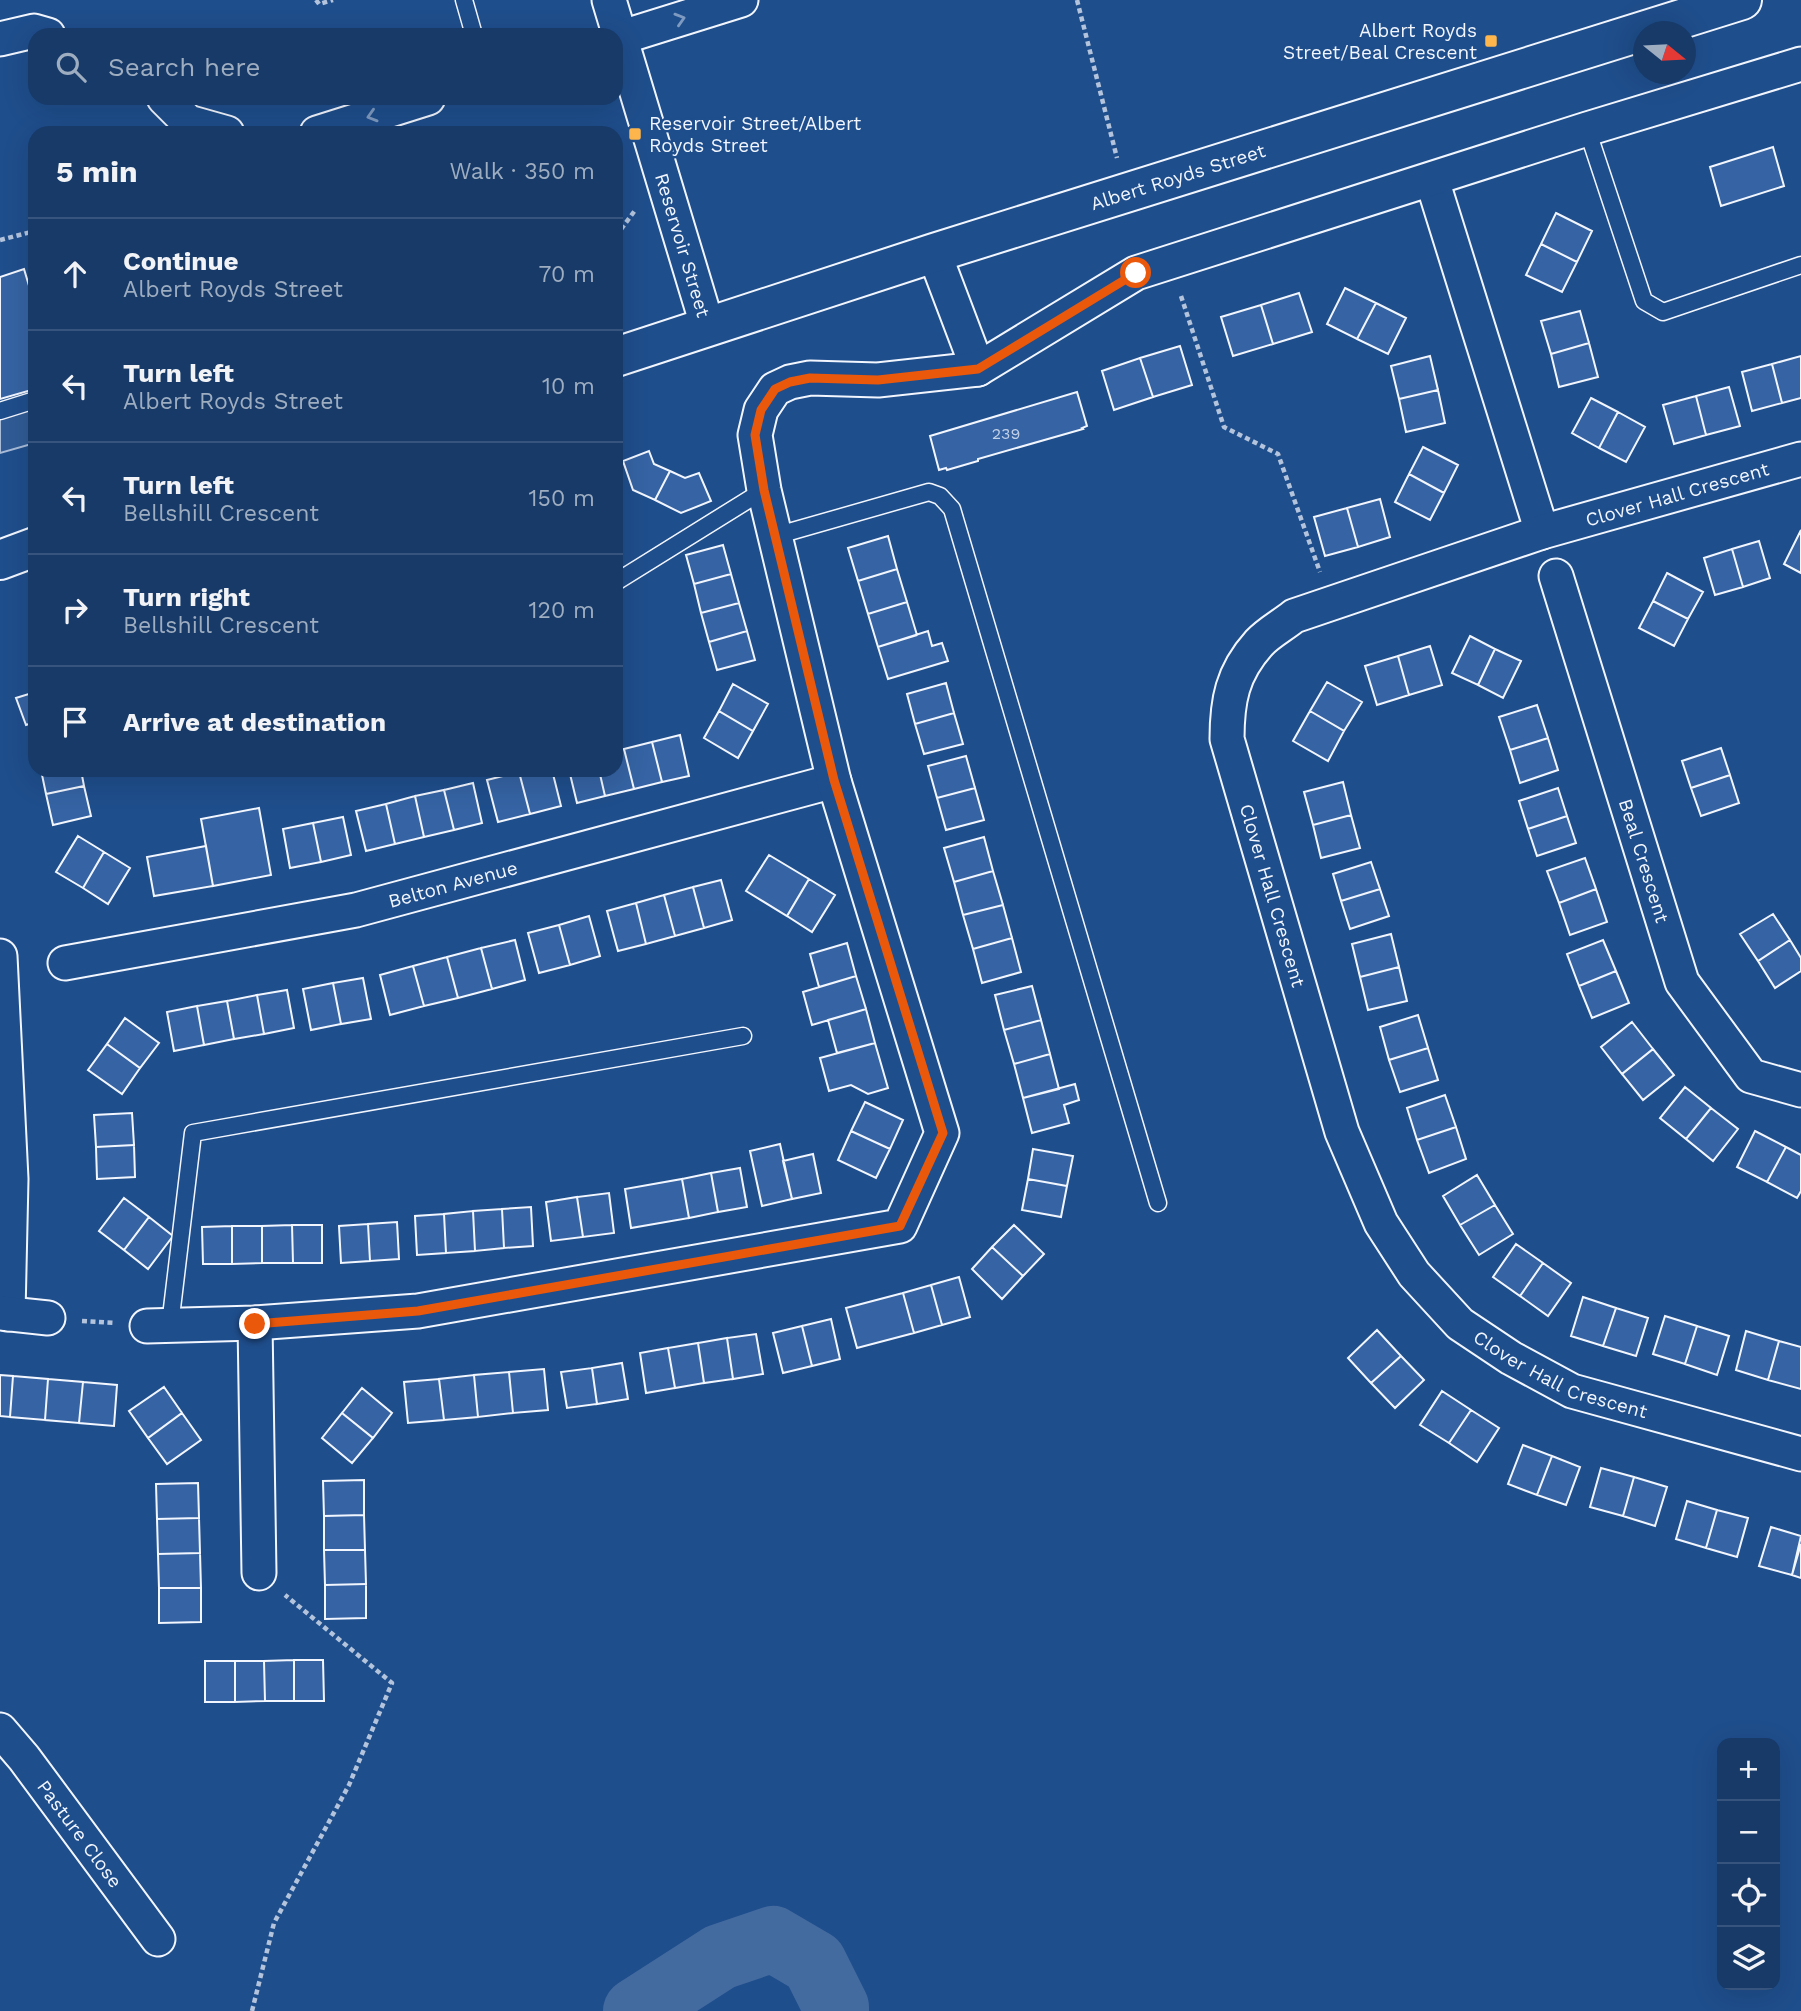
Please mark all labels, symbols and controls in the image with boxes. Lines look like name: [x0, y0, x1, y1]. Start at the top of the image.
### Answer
one-way arrow: [674, 13, 686, 27]
place label: Albert Royds Street/Beal Crescent: [1283, 19, 1477, 64]
north arrow: [1633, 21, 1696, 84]
search box: [28, 28, 623, 105]
marker: Albert Royds Street/Beal Crescent: [1483, 33, 1499, 49]
icon: search: [52, 48, 90, 86]
text: Search here: [108, 52, 260, 82]
one-way arrow: [367, 107, 379, 122]
place label: Reservoir Street/Albert Royds Street: [649, 112, 861, 157]
marker: Reservoir Street/Albert Royds Street: [627, 126, 643, 142]
street label: Albert Royds Street: [1088, 139, 1268, 215]
text: 5 min: [56, 154, 138, 189]
text: Walk · 350 m: [449, 158, 595, 185]
street label: Reservoir Street: [650, 170, 715, 320]
text: Continue: [123, 246, 239, 276]
icon: ahead: [56, 255, 94, 293]
route start: [1120, 257, 1151, 288]
text: 70 m: [538, 261, 595, 288]
text: Albert Royds Street: [123, 276, 343, 303]
text: Turn left: [123, 358, 234, 388]
icon: left: [56, 367, 94, 405]
text: 10 m: [542, 373, 595, 400]
text: Albert Royds Street: [123, 388, 343, 415]
house number: 239: [992, 424, 1020, 443]
street label: Clover Hall Crescent: [1583, 457, 1771, 532]
text: Turn left: [123, 470, 234, 500]
icon: left: [56, 479, 94, 517]
text: 150 m: [529, 485, 595, 512]
text: Bellshill Crescent: [123, 500, 319, 527]
text: Turn right: [123, 582, 250, 612]
icon: right: [56, 591, 94, 629]
text: 120 m: [529, 597, 595, 624]
text: Bellshill Crescent: [123, 612, 319, 639]
icon: arrive: [56, 703, 94, 741]
text: Arrive at destination: [123, 707, 386, 737]
street label: Beal Crescent: [1614, 796, 1674, 926]
street label: Clover Hall Crescent: [1235, 801, 1310, 990]
street label: Belton Avenue: [386, 856, 520, 913]
route end: [239, 1308, 270, 1339]
street label: Clover Hall Crescent: [1469, 1325, 1650, 1423]
map controls: [1717, 1738, 1780, 1990]
button: +: [1717, 1738, 1780, 1801]
street label: Pasture Close: [32, 1776, 127, 1892]
button: −: [1717, 1801, 1780, 1864]
button: locate: [1717, 1864, 1780, 1927]
button: layers: [1717, 1927, 1780, 1990]

